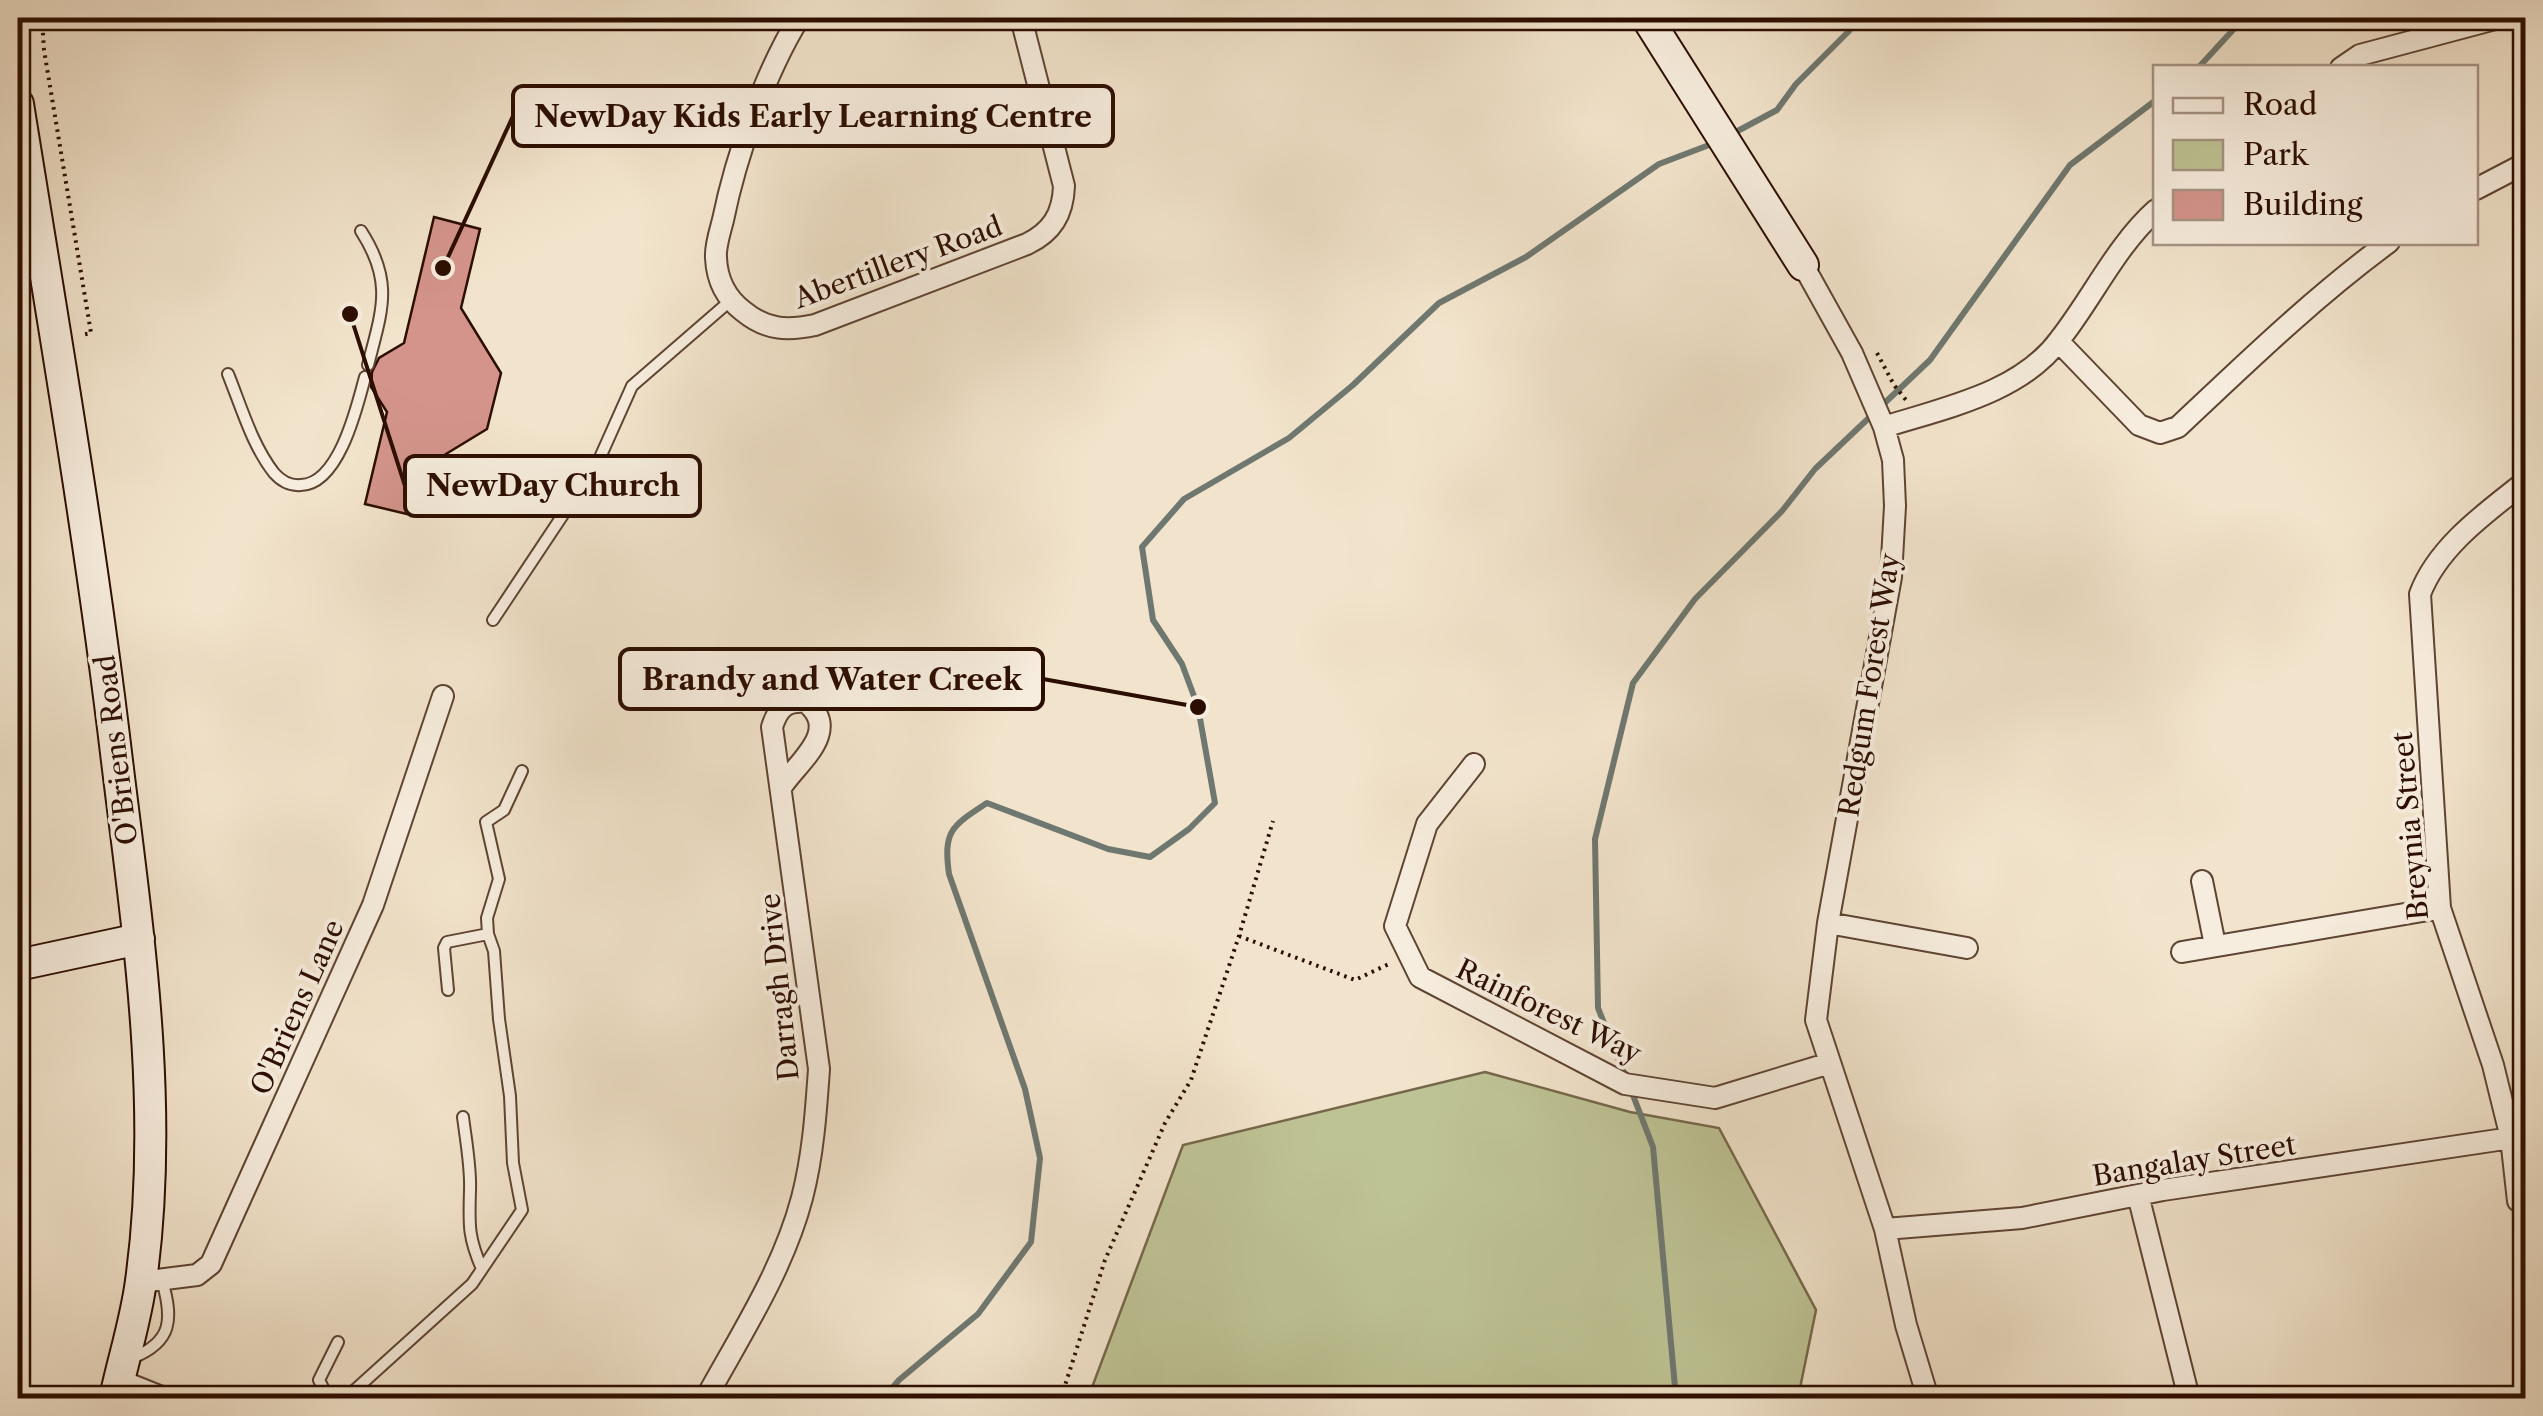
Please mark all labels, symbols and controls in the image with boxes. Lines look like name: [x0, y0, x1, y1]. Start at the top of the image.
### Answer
legend: [2153, 65, 2478, 245]
callout: NewDay Kids Early Learning Centre: [513, 86, 1113, 146]
text: Road: [2243, 86, 2317, 123]
text: NewDay Kids Early Learning Centre: [534, 98, 1092, 135]
text: Park: [2243, 136, 2310, 173]
text: Building: [2243, 186, 2363, 223]
street label: Abertillery Road: [788, 209, 1007, 316]
callout: NewDay Church: [405, 456, 700, 516]
text: NewDay Church: [426, 467, 681, 504]
street label: Redgum Forest Way: [1831, 551, 1907, 819]
callout: Brandy and Water Creek: [620, 649, 1043, 709]
street label: O'Briens Road: [87, 653, 145, 847]
text: Brandy and Water Creek: [642, 661, 1023, 698]
street label: Breynia Street: [2385, 730, 2435, 922]
street label: Darragh Drive: [752, 892, 806, 1082]
street label: O'Briens Lane: [243, 914, 351, 1100]
street label: Rainforest Way: [1451, 952, 1647, 1071]
street label: Bangalay Street: [2090, 1127, 2298, 1193]

